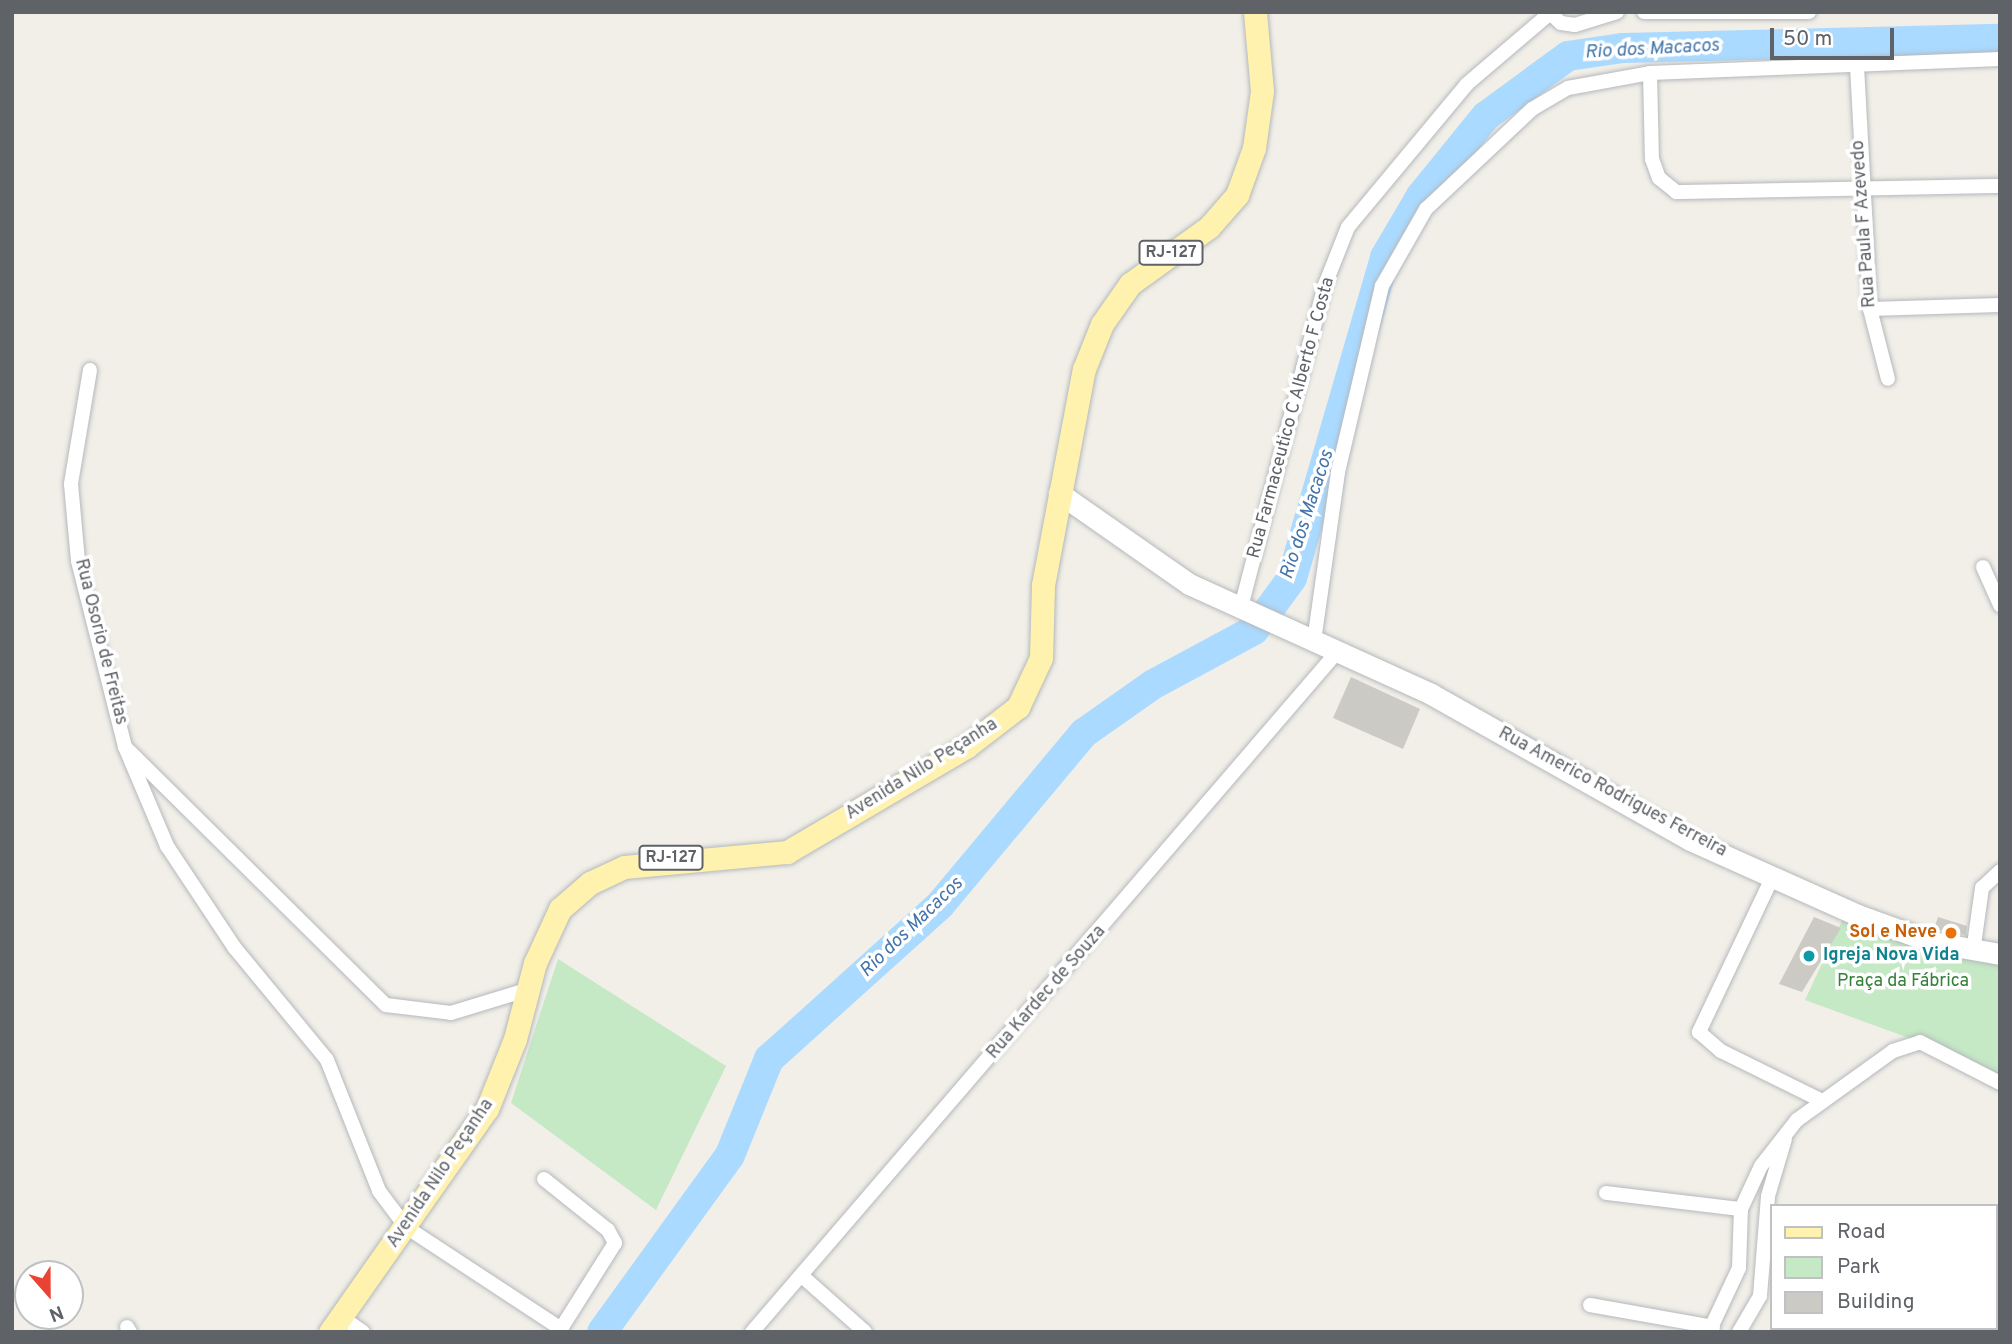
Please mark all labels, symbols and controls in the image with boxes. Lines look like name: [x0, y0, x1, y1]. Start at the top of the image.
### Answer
scale bar: [1774, 14, 1898, 58]
text: 50 m: [1783, 26, 1832, 53]
water label: Rio dos Macacos: [1584, 35, 1720, 65]
street label: Rua Paula F Azevedo: [1848, 139, 1882, 309]
road number: RJ-127: [1138, 241, 1204, 266]
street label: Rua Farmaceutico C Alberto F Costa: [1244, 275, 1340, 561]
water label: Rio dos Macacos: [1276, 448, 1340, 582]
street label: Rua Osorio de Freitas: [69, 557, 131, 727]
street label: Avenida Nilo Peçanha: [842, 715, 1002, 825]
street label: Rua Americo Rodrigues Ferreira: [1494, 723, 1730, 863]
road number: RJ-127: [638, 846, 704, 870]
water label: Rio dos Macacos: [856, 873, 968, 983]
street label: Rua Kardec de Souza: [983, 922, 1111, 1064]
place label: Sol e Neve: [1849, 922, 1937, 944]
marker: Sol e Neve: [1943, 925, 1959, 941]
place label: Igreja Nova Vida: [1823, 945, 1960, 967]
marker: Igreja Nova Vida: [1801, 948, 1817, 964]
park label: Praça da Fábrica: [1837, 971, 1969, 993]
street label: Avenida Nilo Peçanha: [383, 1095, 499, 1253]
legend: [1770, 1204, 1998, 1330]
text: Road: [1837, 1219, 1886, 1246]
text: Park: [1837, 1254, 1880, 1281]
north arrow: [14, 1260, 84, 1330]
text: Building: [1837, 1289, 1915, 1316]
text: N: [45, 1299, 66, 1326]

